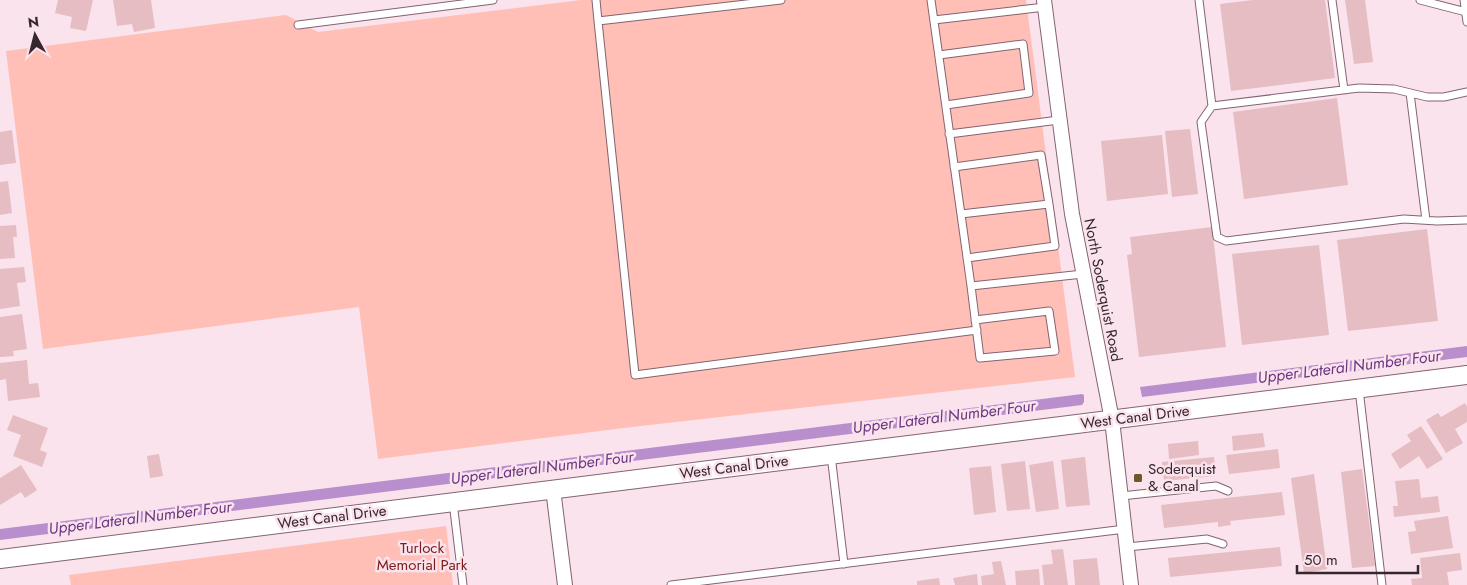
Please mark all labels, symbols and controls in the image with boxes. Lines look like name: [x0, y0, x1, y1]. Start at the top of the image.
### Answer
north arrow: [10, 10, 60, 60]
text: N: [27, 11, 40, 33]
street label: North Soderquist Road: [1078, 217, 1128, 363]
water label: Upper Lateral Number Four: [1256, 344, 1444, 389]
water label: Upper Lateral Number Four: [851, 394, 1039, 439]
street label: West Canal Drive: [1079, 399, 1191, 435]
water label: Upper Lateral Number Four: [449, 445, 637, 490]
street label: West Canal Drive: [678, 449, 790, 485]
place label: Soderquist & Canal: [1148, 458, 1216, 497]
marker: Soderquist & Canal: [1132, 472, 1144, 484]
water label: Upper Lateral Number Four: [47, 495, 235, 540]
street label: West Canal Drive: [276, 499, 388, 535]
park label: Turlock Memorial Park: [377, 537, 468, 576]
scale bar: [1297, 542, 1418, 574]
text: 50 m: [1304, 549, 1338, 571]

